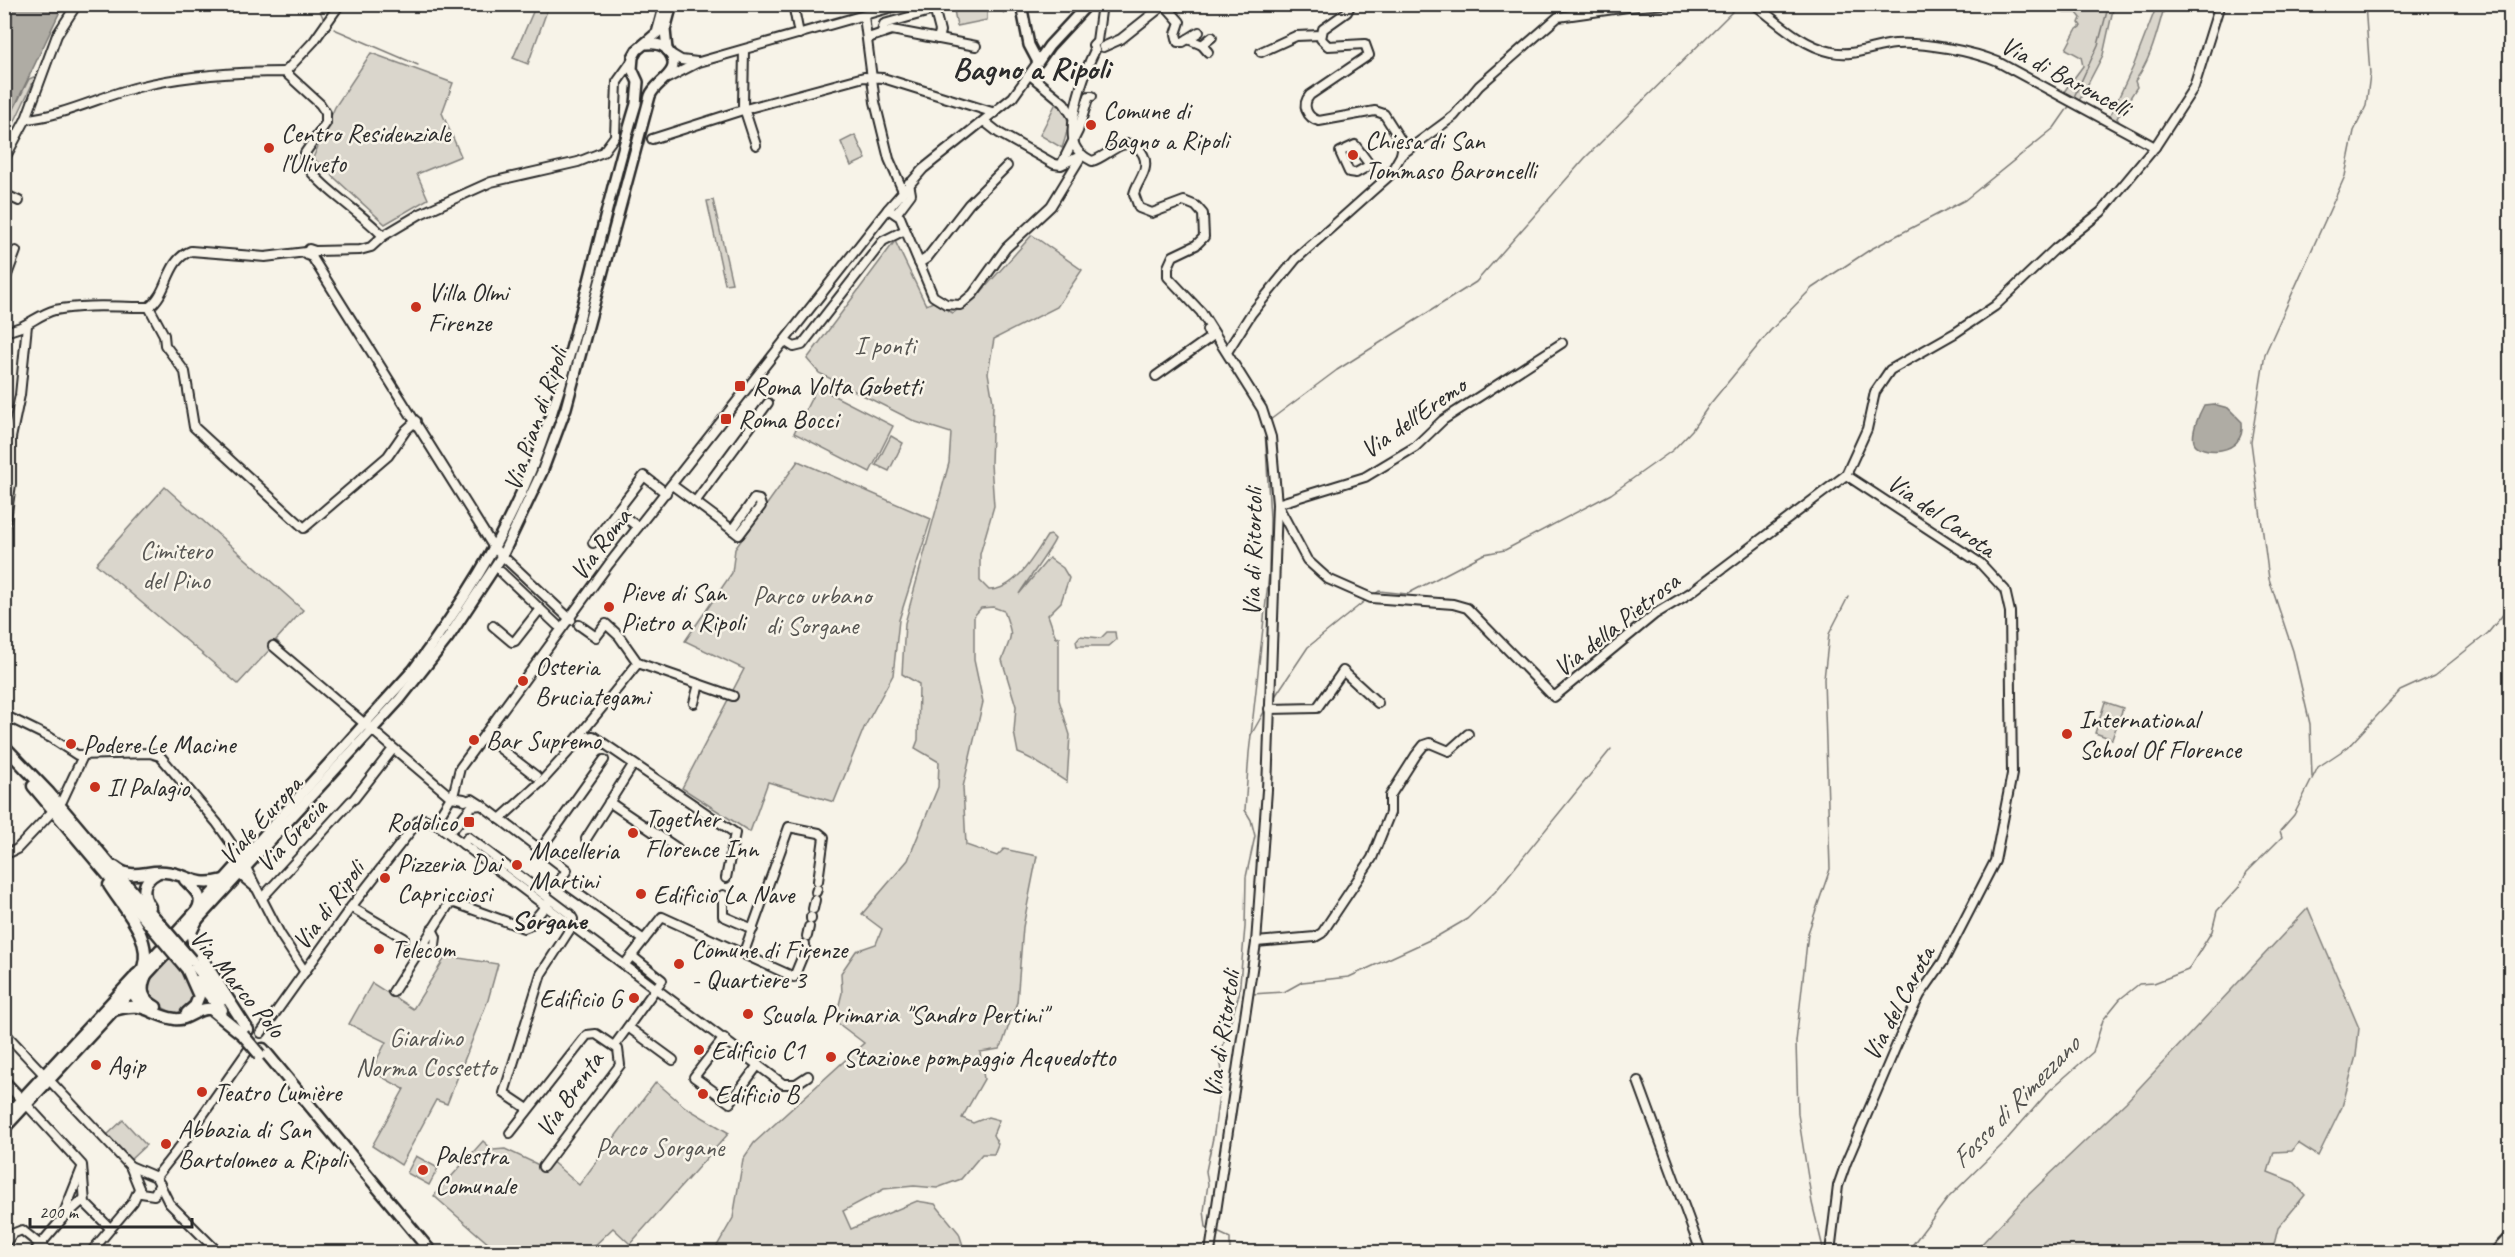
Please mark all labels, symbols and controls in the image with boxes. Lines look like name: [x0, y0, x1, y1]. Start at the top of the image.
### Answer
street label: Via di Baroncelli: [1995, 29, 2139, 126]
district label: Bagno a Ripoli: [952, 48, 1114, 89]
place label: Comune di Bagno a Ripoli: [1103, 94, 1231, 157]
place label: Centro Residenziale l'Uliveto: [281, 117, 452, 180]
marker: Comune di Bagno a Ripoli: [1084, 118, 1098, 132]
place label: Chiesa di San Tommaso Baroncelli: [1365, 124, 1539, 187]
marker: Centro Residenziale l'Uliveto: [262, 141, 276, 155]
marker: Chiesa di San Tommaso Baroncelli: [1346, 148, 1360, 162]
place label: Villa Olmi Firenze: [428, 276, 511, 339]
marker: Villa Olmi Firenze: [409, 300, 423, 314]
park label: I ponti: [855, 329, 919, 362]
street label: Via Pian di Ripoli: [496, 340, 576, 495]
street label: Via dell'Eremo: [1354, 367, 1475, 466]
place label: Roma Volta Gobetti: [752, 370, 925, 403]
marker: Roma Volta Gobetti: [733, 379, 747, 393]
place label: Roma Bocci: [738, 403, 841, 436]
marker: Roma Bocci: [719, 412, 733, 426]
street label: Via del Carota: [1881, 466, 2004, 566]
street label: Via di Ritortoli: [1235, 484, 1270, 617]
street label: Via Roma: [562, 500, 639, 587]
park label: Cimitero del Pino: [140, 534, 214, 597]
street label: Via della Pietrosa: [1547, 564, 1687, 684]
place label: Pieve di San Pietro a Ripoli: [621, 576, 748, 639]
park label: Parco urbano di Sorgane: [753, 579, 874, 642]
marker: Pieve di San Pietro a Ripoli: [602, 600, 616, 614]
place label: Osteria Bruciategami: [535, 650, 653, 713]
marker: Osteria Bruciategami: [516, 674, 530, 688]
place label: International School Of Florence: [2079, 703, 2242, 766]
place label: Bar Supremo: [486, 724, 603, 757]
marker: International School Of Florence: [2060, 727, 2074, 741]
place label: Podere Le Macine: [83, 728, 238, 761]
marker: Bar Supremo: [467, 733, 481, 747]
marker: Podere Le Macine: [64, 737, 78, 751]
street label: Viale Europa: [211, 767, 311, 872]
place label: Il Palagio: [107, 771, 191, 804]
marker: Il Palagio: [88, 780, 102, 794]
street label: Via Grecia: [249, 790, 335, 879]
place label: Together Florence Inn: [645, 802, 759, 865]
place label: Rodolico: [387, 806, 459, 839]
marker: Rodolico: [462, 815, 476, 829]
marker: Together Florence Inn: [626, 826, 640, 840]
place label: Macelleria Martini: [529, 834, 620, 897]
place label: Pizzeria Dai Capricciosi: [397, 847, 504, 910]
street label: Via di Ripoli: [285, 851, 374, 957]
marker: Macelleria Martini: [510, 858, 524, 872]
marker: Pizzeria Dai Capricciosi: [378, 871, 392, 885]
place label: Edificio La Nave: [653, 878, 796, 911]
marker: Edificio La Nave: [634, 887, 648, 901]
district label: Sorgane: [512, 903, 588, 937]
street label: Via Marco Polo: [183, 922, 294, 1046]
place label: Telecom: [391, 933, 456, 966]
place label: Comune di Firenze - Quartiere 3: [691, 933, 850, 996]
street label: Via del Carota: [1855, 938, 1943, 1066]
marker: Telecom: [372, 942, 386, 956]
marker: Comune di Firenze - Quartiere 3: [672, 957, 686, 971]
street label: Via di Ritortoli: [1195, 965, 1248, 1100]
place label: Edificio G: [539, 982, 625, 1015]
marker: Edificio G: [627, 991, 641, 1005]
place label: Scuola Primaria "Sandro Pertini": [760, 998, 1052, 1031]
marker: Scuola Primaria "Sandro Pertini": [741, 1007, 755, 1021]
park label: Giardino Norma Cossetto: [355, 1021, 499, 1084]
water label: Fosso di Rimezzano: [1943, 1026, 2089, 1175]
place label: Edificio C1: [711, 1034, 806, 1067]
place label: Stazione pompaggio Acquedotto: [843, 1041, 1117, 1074]
marker: Edificio C1: [692, 1043, 706, 1057]
street label: Via Brenta: [528, 1044, 612, 1144]
place label: Agip: [108, 1049, 147, 1082]
marker: Stazione pompaggio Acquedotto: [824, 1050, 838, 1064]
marker: Agip: [89, 1058, 103, 1072]
place label: Teatro Lumière: [214, 1076, 344, 1109]
place label: Edificio B: [715, 1078, 800, 1111]
marker: Teatro Lumière: [195, 1085, 209, 1099]
marker: Edificio B: [696, 1087, 710, 1101]
place label: Abbazia di San Bartolomeo a Ripoli: [178, 1113, 349, 1176]
park label: Parco Sorgane: [596, 1131, 726, 1164]
marker: Abbazia di San Bartolomeo a Ripoli: [159, 1137, 173, 1151]
place label: Palestra Comunale: [435, 1139, 518, 1202]
marker: Palestra Comunale: [416, 1163, 430, 1177]
scale bar: [30, 1191, 192, 1229]
text: 200 m: [39, 1201, 80, 1223]

